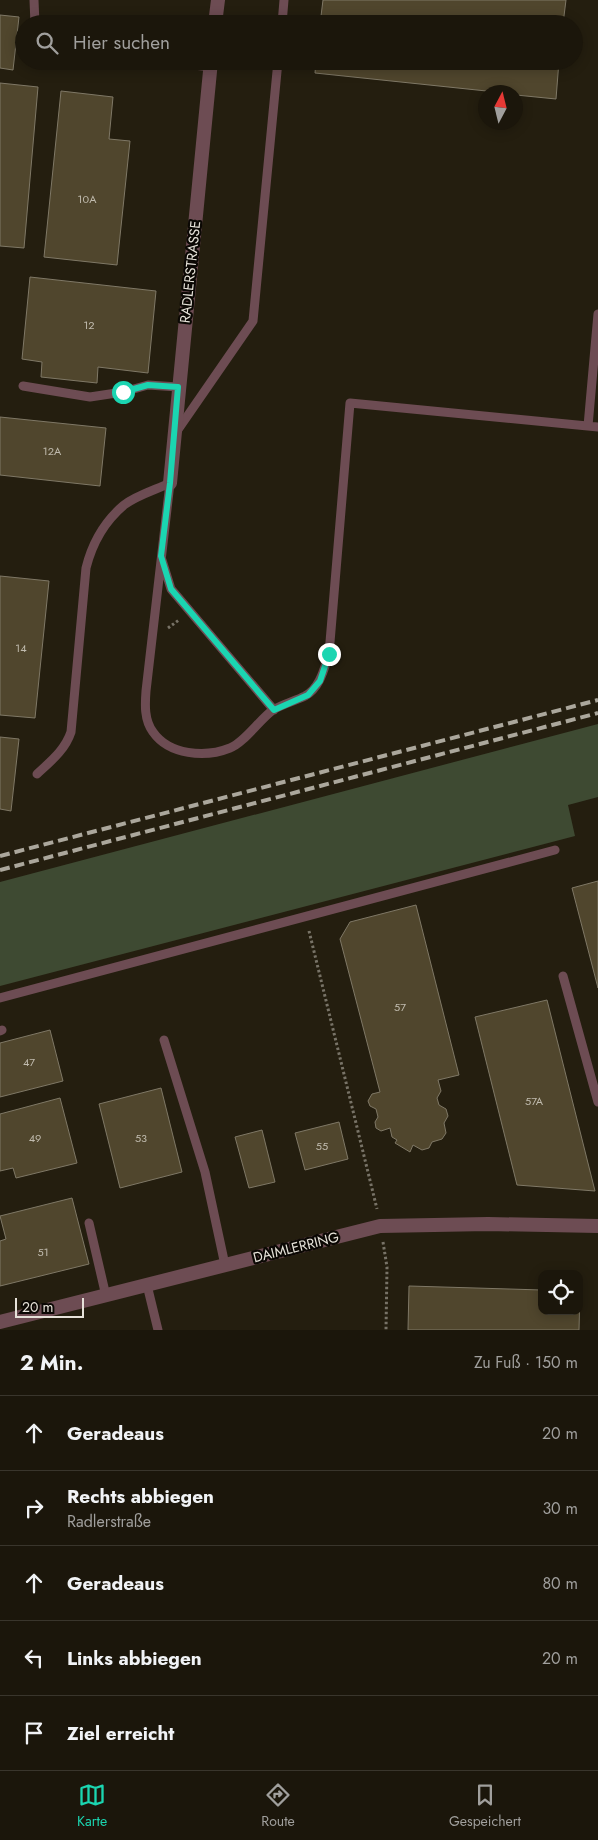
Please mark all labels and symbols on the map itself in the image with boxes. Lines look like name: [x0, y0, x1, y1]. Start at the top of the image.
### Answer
north arrow: [478, 85, 523, 130]
house number: 10A: [78, 191, 97, 207]
street label: RADLERSTRASSE: [175, 220, 205, 324]
house number: 12: [83, 317, 95, 333]
route start: [112, 381, 135, 404]
house number: 12A: [43, 443, 62, 459]
house number: 14: [15, 640, 27, 656]
route end: [318, 643, 341, 666]
house number: 57: [394, 999, 406, 1015]
house number: 47: [23, 1054, 35, 1070]
house number: 57A: [525, 1093, 544, 1109]
house number: 49: [29, 1130, 41, 1146]
house number: 53: [135, 1130, 147, 1146]
house number: 55: [316, 1138, 328, 1154]
street label: DAIMLERRING: [251, 1227, 341, 1267]
house number: 51: [37, 1244, 49, 1260]
scale bar: [15, 1295, 84, 1318]

